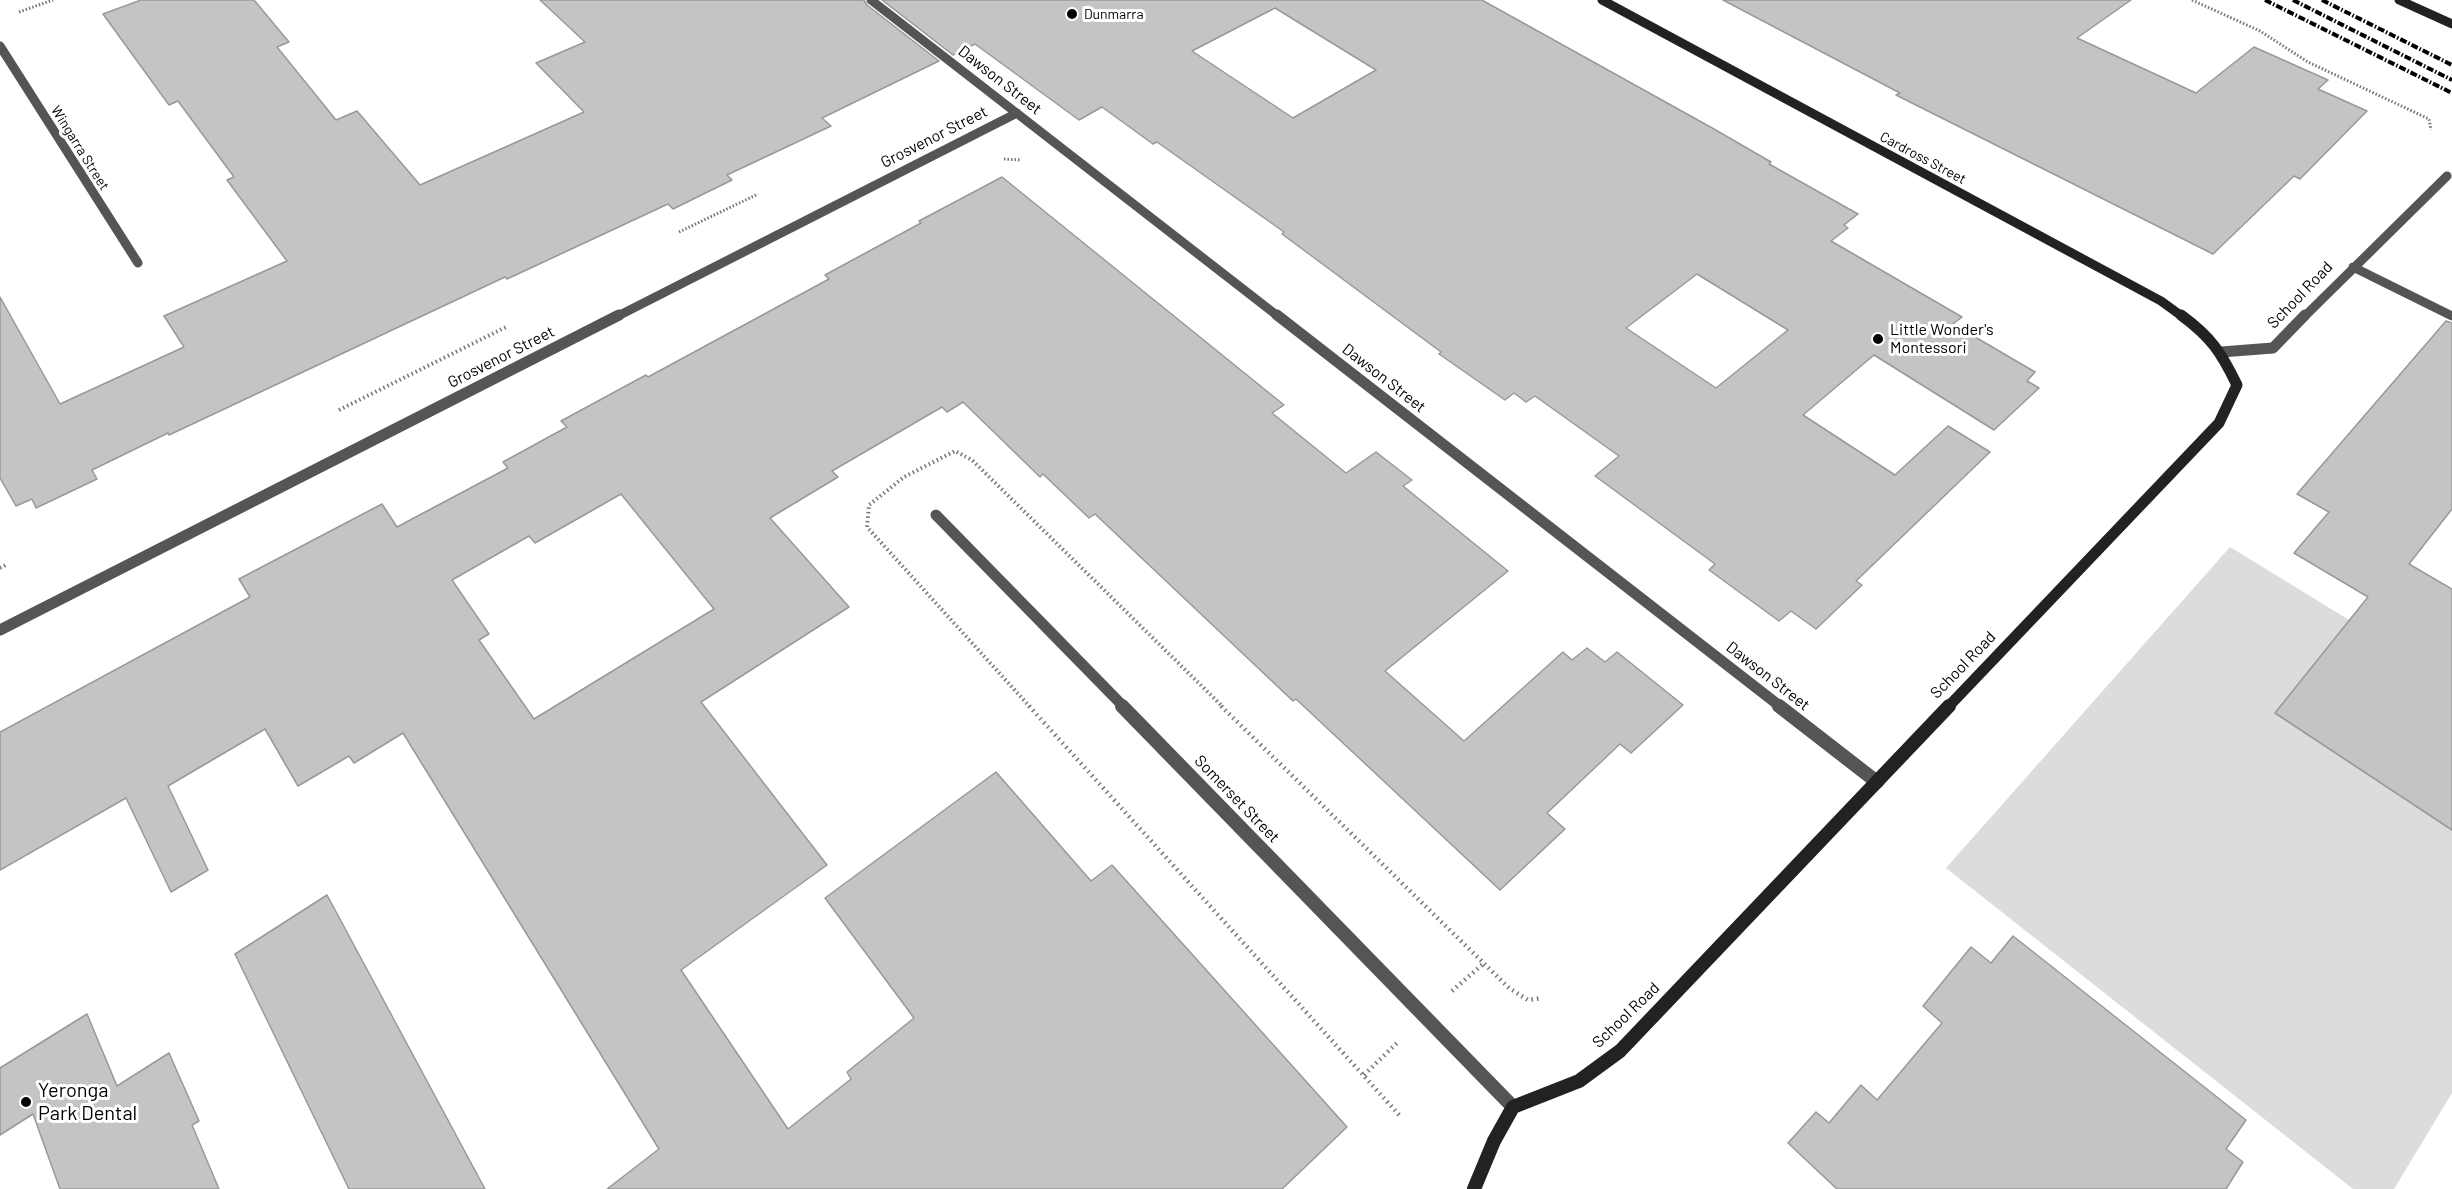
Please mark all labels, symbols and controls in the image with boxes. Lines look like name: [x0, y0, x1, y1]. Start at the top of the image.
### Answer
place label: Dunmarra: [1084, 6, 1144, 22]
marker: Dunmarra: [1065, 7, 1079, 21]
street label: Dawson Street: [954, 41, 1046, 119]
street label: Grosvenor Street: [877, 102, 991, 172]
street label: Wingarra Street: [47, 103, 113, 193]
street label: Cardross Street: [1877, 128, 1969, 188]
street label: School Road: [2263, 257, 2337, 333]
place label: Little Wonder's Montessori: [1890, 320, 1994, 358]
street label: Grosvenor Street: [444, 322, 558, 392]
marker: Little Wonder's Montessori: [1871, 332, 1885, 346]
street label: Dawson Street: [1338, 339, 1430, 417]
street label: School Road: [1926, 627, 2000, 703]
street label: Dawson Street: [1722, 637, 1814, 715]
street label: Somerset Street: [1190, 751, 1284, 847]
street label: School Road: [1588, 978, 1664, 1052]
place label: Yeronga Park Dental: [38, 1078, 137, 1125]
marker: Yeronga Park Dental: [19, 1095, 33, 1109]

